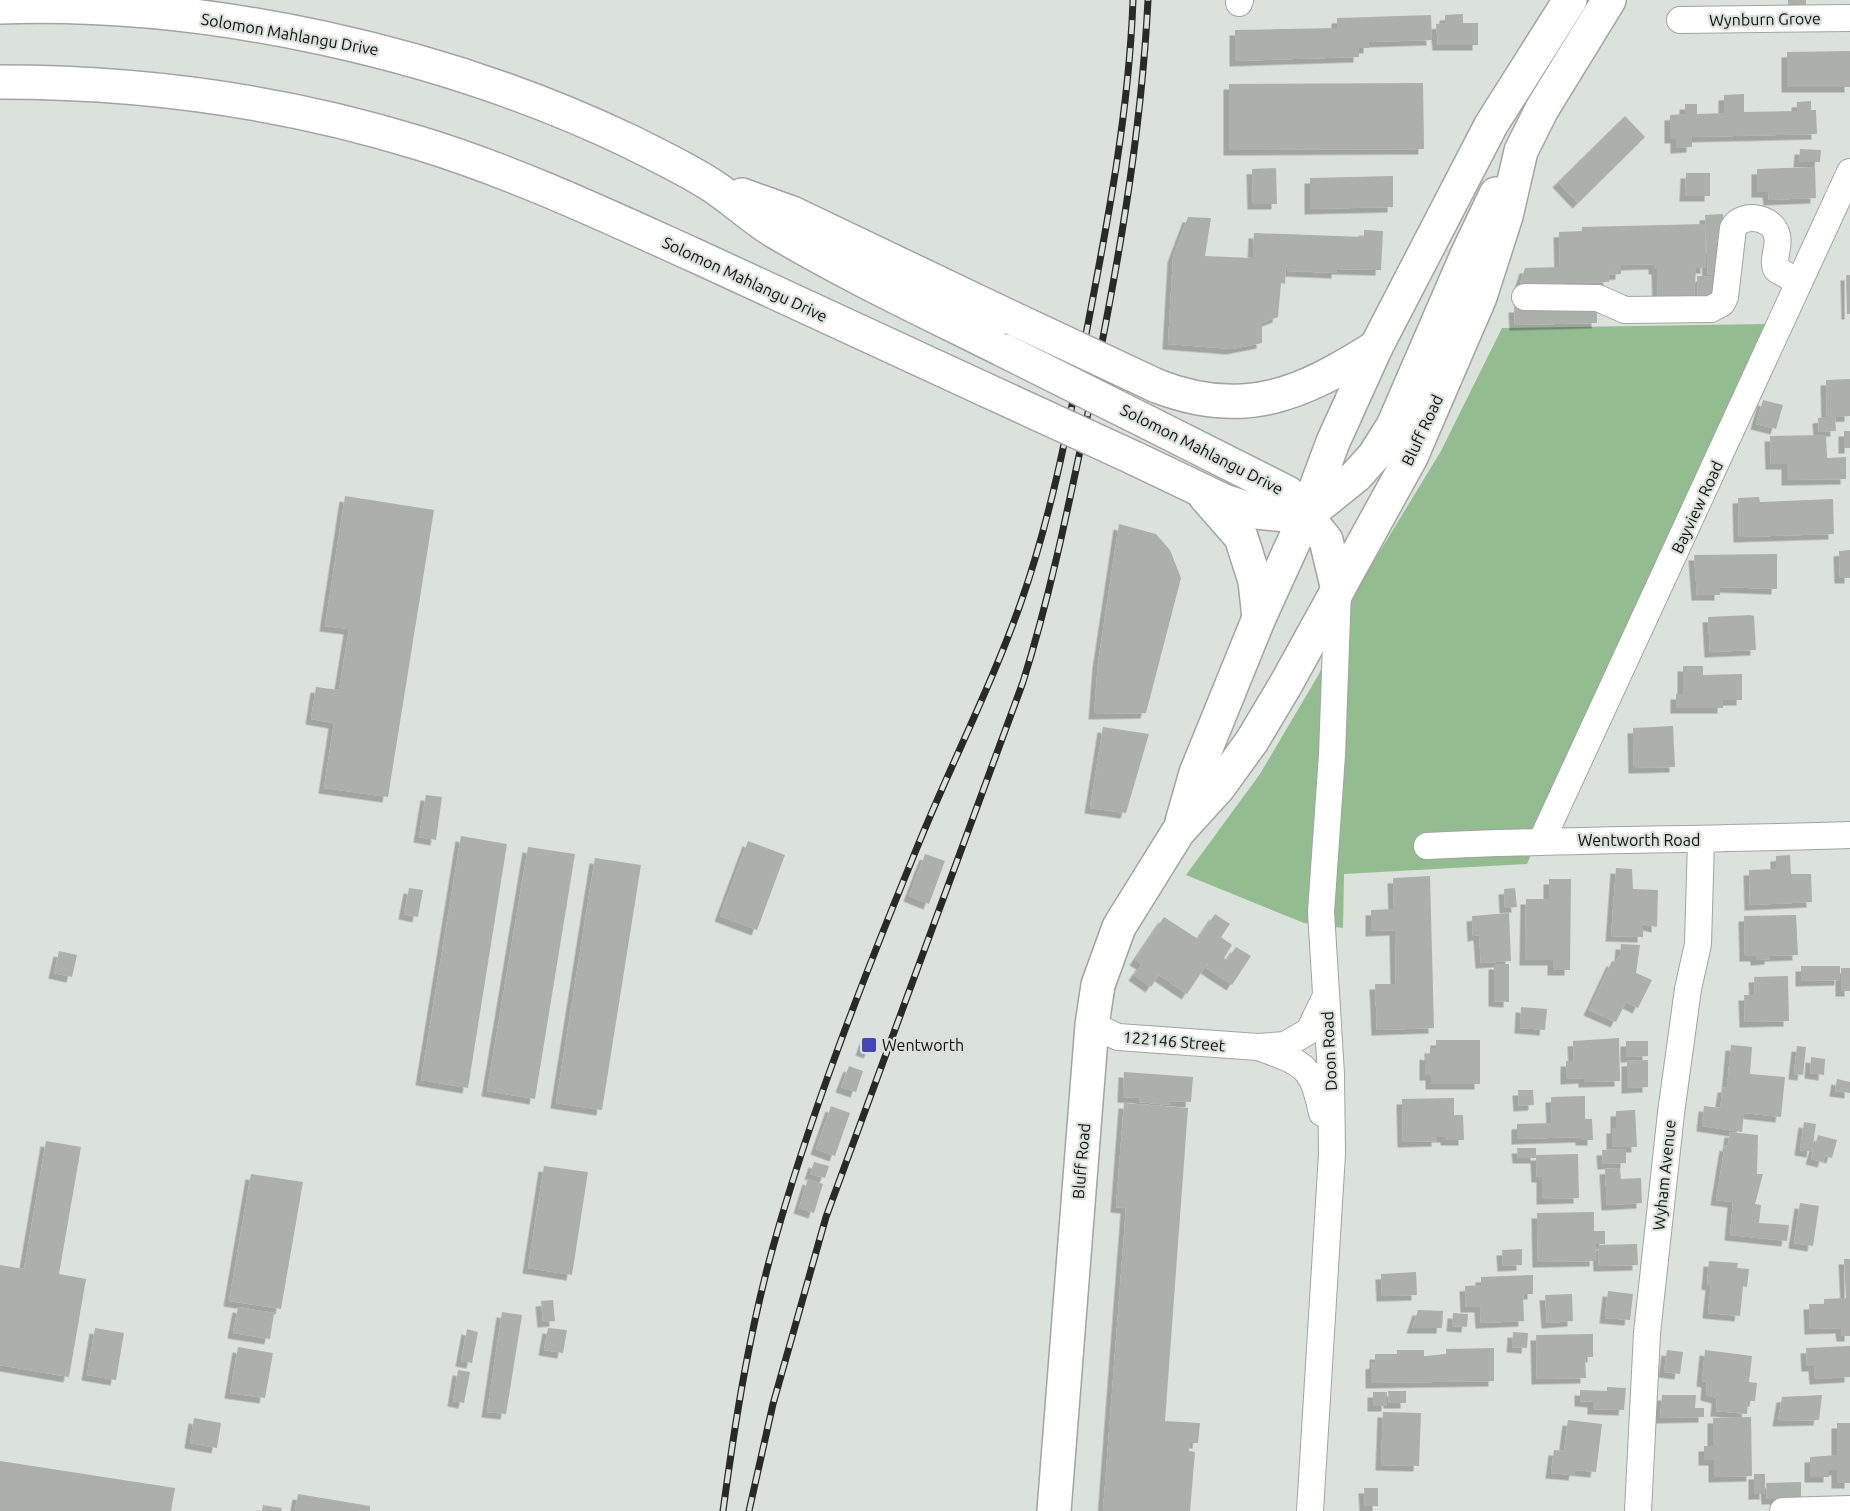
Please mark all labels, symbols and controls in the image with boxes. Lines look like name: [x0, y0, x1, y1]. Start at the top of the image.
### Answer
street label: Wynburn Grove: [1709, 9, 1821, 29]
street label: Solomon Mahlangu Drive: [200, 10, 380, 58]
street label: Solomon Mahlangu Drive: [660, 233, 830, 325]
street label: Bluff Road: [1398, 392, 1446, 468]
street label: Solomon Mahlangu Drive: [1118, 400, 1286, 498]
street label: Bayview Road: [1668, 458, 1726, 556]
street label: Wentworth Road: [1578, 831, 1700, 849]
street label: Doon Road: [1318, 1011, 1340, 1091]
street label: 122146 Street: [1122, 1028, 1227, 1054]
marker: Wentworth: [860, 1036, 878, 1054]
place label: Wentworth: [882, 1036, 964, 1054]
street label: Wyham Avenue: [1649, 1119, 1679, 1231]
street label: Bluff Road: [1069, 1122, 1093, 1200]

